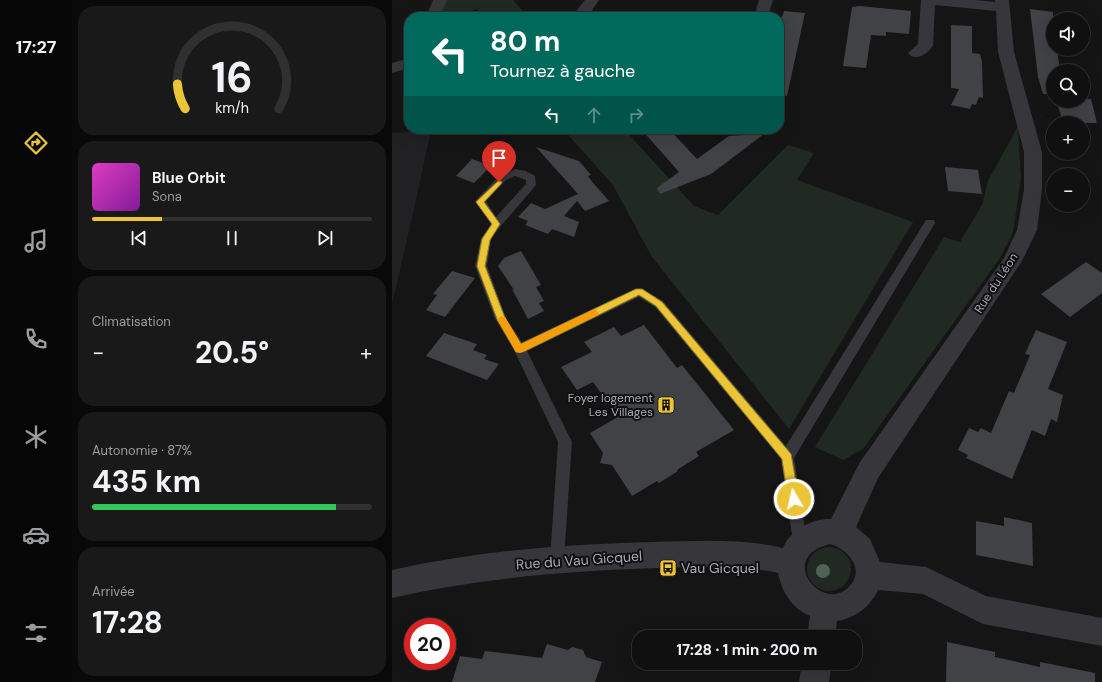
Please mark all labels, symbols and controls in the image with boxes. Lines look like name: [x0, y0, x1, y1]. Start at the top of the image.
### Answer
map controls: [1046, 12, 1090, 212]
button: sound: [1046, 12, 1090, 56]
text: 80 m: [490, 23, 560, 60]
icon: left: [424, 28, 476, 80]
text: 17:27: [16, 35, 56, 59]
text: 16: [211, 50, 253, 104]
text: Tournez à gauche: [490, 59, 635, 83]
button: search: [1046, 64, 1090, 108]
text: km/h: [215, 98, 249, 116]
icon: left: [541, 104, 563, 126]
icon: ahead: [583, 104, 605, 126]
icon: right: [625, 104, 647, 126]
button: +: [1046, 116, 1090, 160]
icon: directions: [22, 129, 50, 157]
pin: [482, 141, 516, 182]
icon: arrive: [488, 147, 510, 169]
text: Blue Orbit: [152, 168, 226, 188]
button: −: [1046, 168, 1090, 212]
text: Sona: [152, 188, 182, 205]
icon: music: [22, 227, 50, 255]
icon: previous: [128, 227, 150, 249]
icon: pause: [221, 227, 243, 249]
icon: next: [314, 227, 336, 249]
street label: Rue du Léon: [971, 250, 1021, 316]
text: Climatisation: [92, 313, 171, 330]
icon: phone: [22, 325, 50, 353]
text: 20.5°: [195, 333, 269, 372]
text: −: [92, 338, 104, 367]
text: +: [360, 338, 372, 367]
place label: Foyer logement Les Villages: [568, 390, 653, 420]
building icon: Foyer logement Les Villages: [656, 395, 676, 415]
icon: climate: [22, 423, 50, 451]
text: Autonomie · 87%: [92, 442, 192, 459]
text: 435 km: [92, 462, 201, 501]
position arrow: [773, 478, 815, 520]
icon: car: [22, 521, 50, 549]
street label: Rue du Vau Gicquel: [515, 547, 643, 573]
bus stop icon: Vau Gicquel: [658, 558, 678, 578]
place label: Vau Gicquel: [681, 559, 759, 577]
text: Arrivée: [92, 583, 135, 600]
text: 17:28: [92, 603, 163, 642]
speed limit sign: 20: [404, 618, 456, 670]
icon: filters: [22, 619, 50, 647]
text: 17:28 · 1 min · 200 m: [677, 640, 817, 660]

